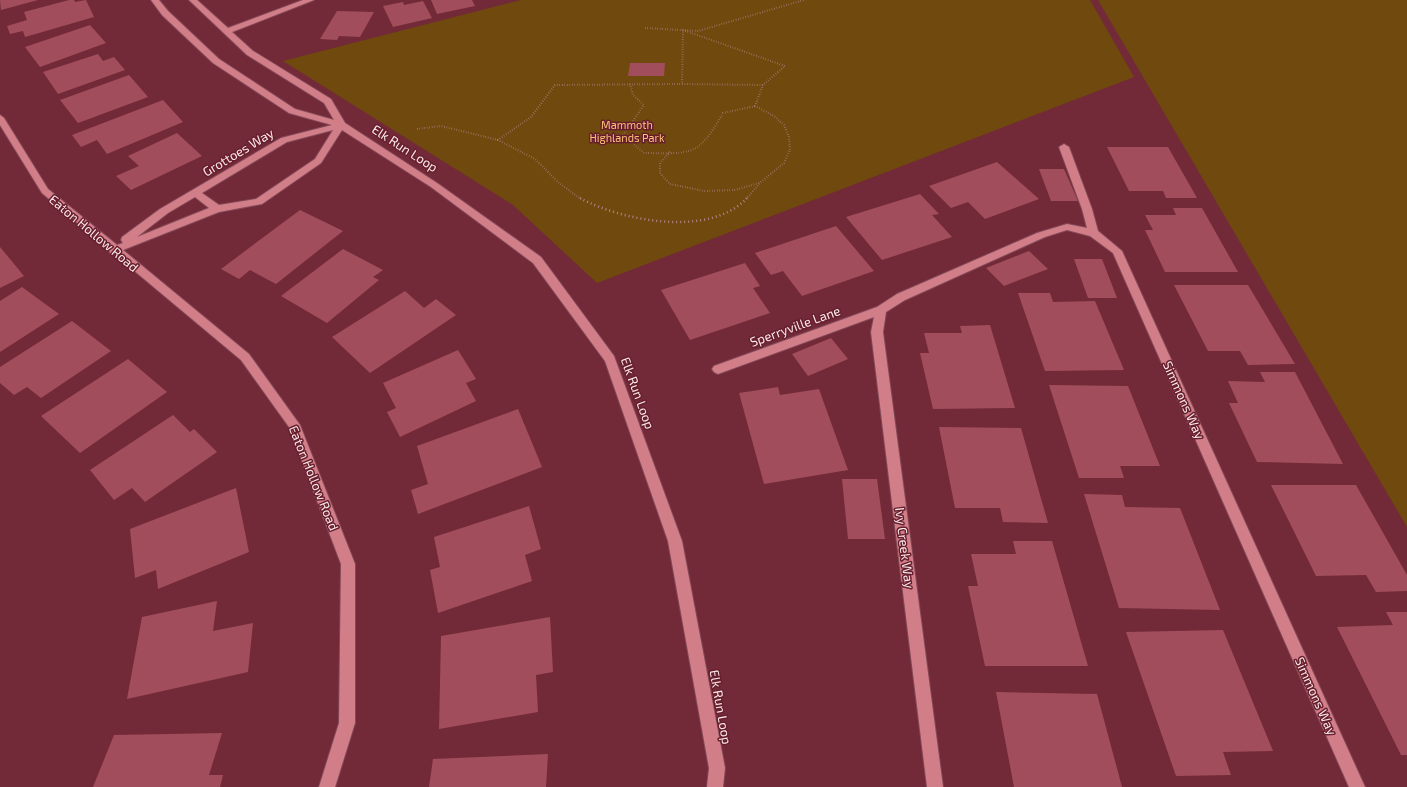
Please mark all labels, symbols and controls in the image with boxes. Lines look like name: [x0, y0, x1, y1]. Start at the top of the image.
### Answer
park label: Mammoth Highlands Park: [589, 118, 665, 144]
street label: Elk Run Loop: [369, 121, 441, 175]
street label: Grottoes Way: [199, 124, 277, 180]
street label: Eaton Hollow Road: [46, 191, 142, 275]
street label: Sperryville Lane: [748, 302, 842, 350]
street label: Elk Run Loop: [618, 355, 658, 431]
street label: Simmons Way: [1160, 358, 1208, 442]
street label: Eaton Hollow Road: [286, 423, 342, 533]
street label: Ivy Creek Way: [892, 507, 918, 590]
street label: Simmons Way: [1292, 654, 1340, 738]
street label: Elk Run Loop: [707, 668, 735, 746]

